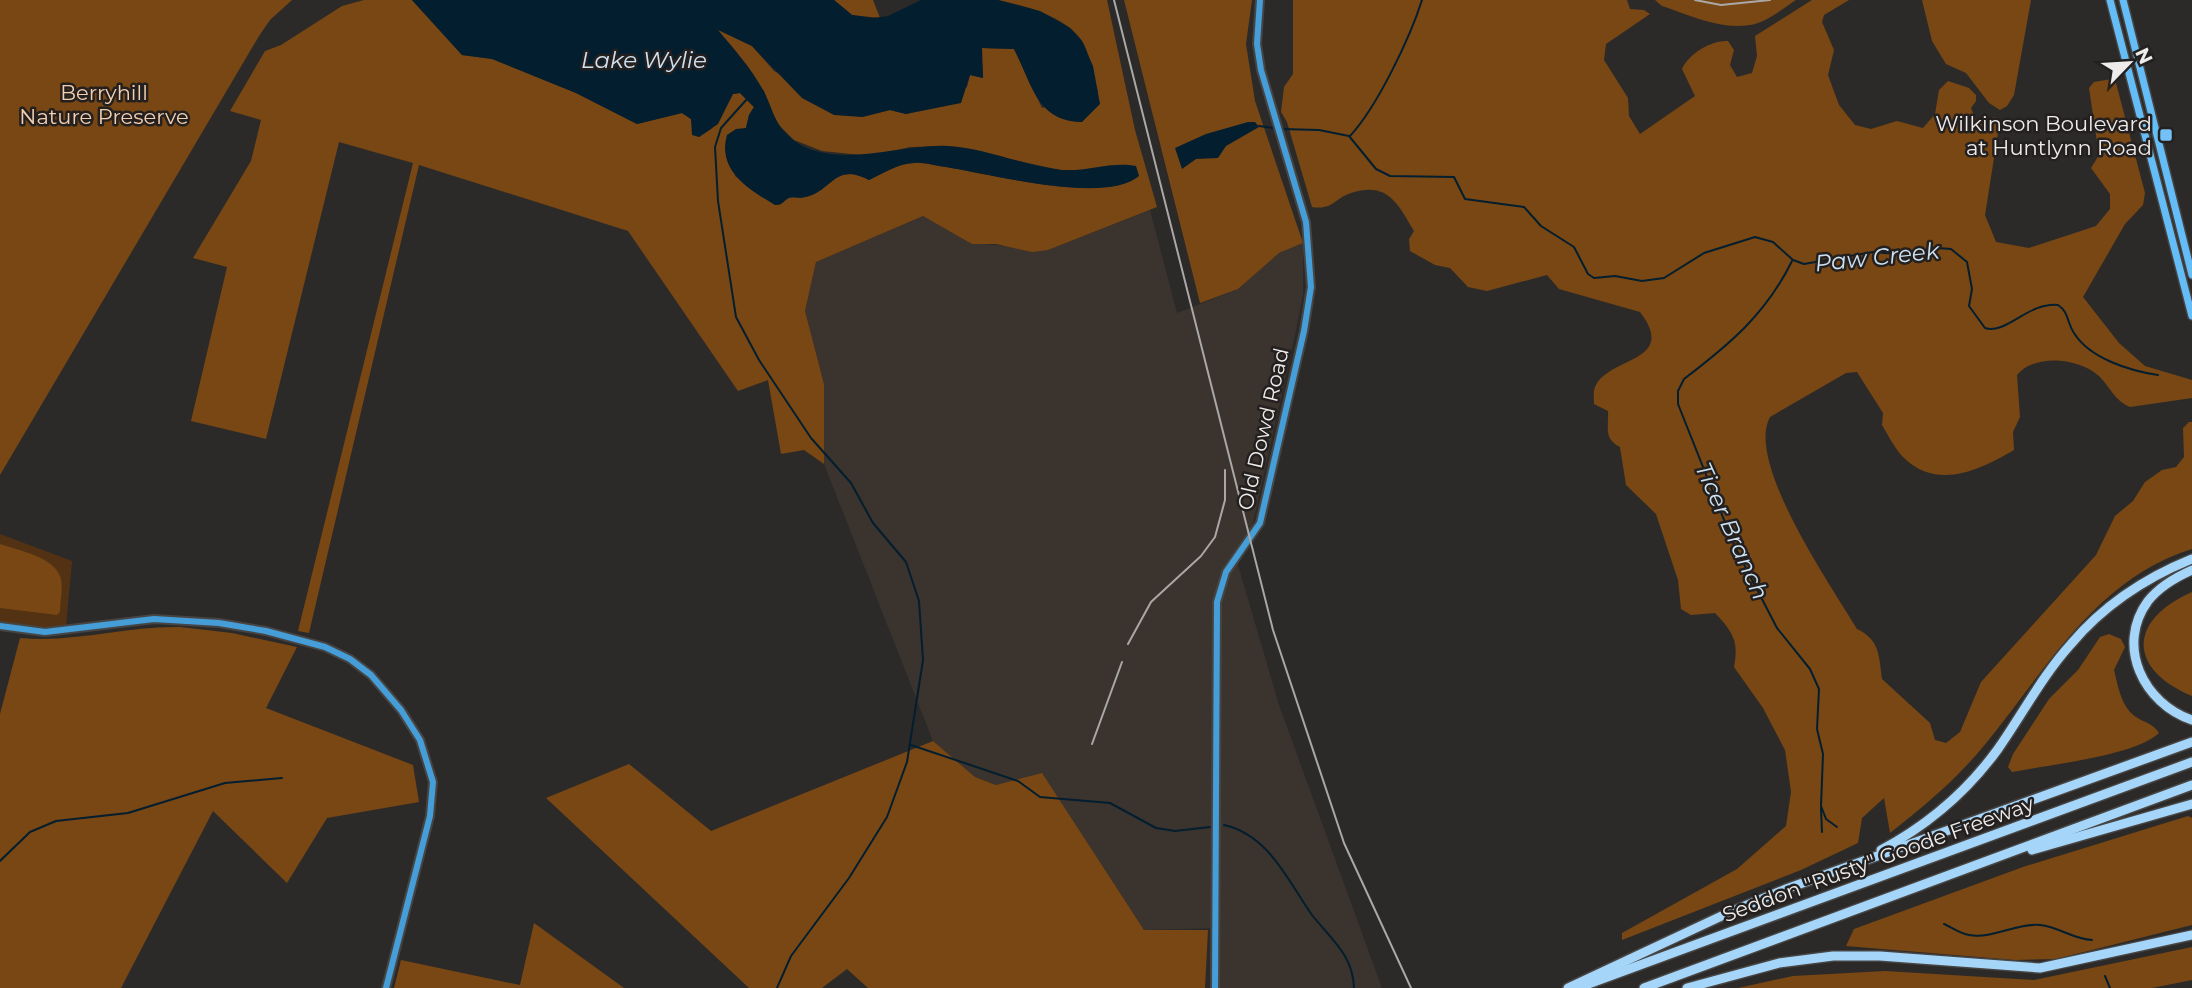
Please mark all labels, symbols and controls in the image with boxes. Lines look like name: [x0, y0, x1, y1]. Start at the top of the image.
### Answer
north arrow: [2094, 28, 2164, 98]
text: N: [2130, 44, 2158, 68]
water label: Lake Wylie: [581, 46, 707, 74]
park label: Berryhill Nature Preserve: [19, 80, 189, 129]
place label: Wilkinson Boulevard at Huntlynn Road: [1935, 111, 2152, 160]
marker: Wilkinson Boulevard at Huntlynn Road: [2158, 127, 2174, 143]
water label: Paw Creek: [1813, 236, 1942, 277]
street label: Old Dowd Road: [1232, 345, 1294, 513]
water label: Ticer Branch: [1689, 458, 1775, 604]
street label: Seddon "Rusty" Goode Freeway: [1719, 791, 2038, 927]

